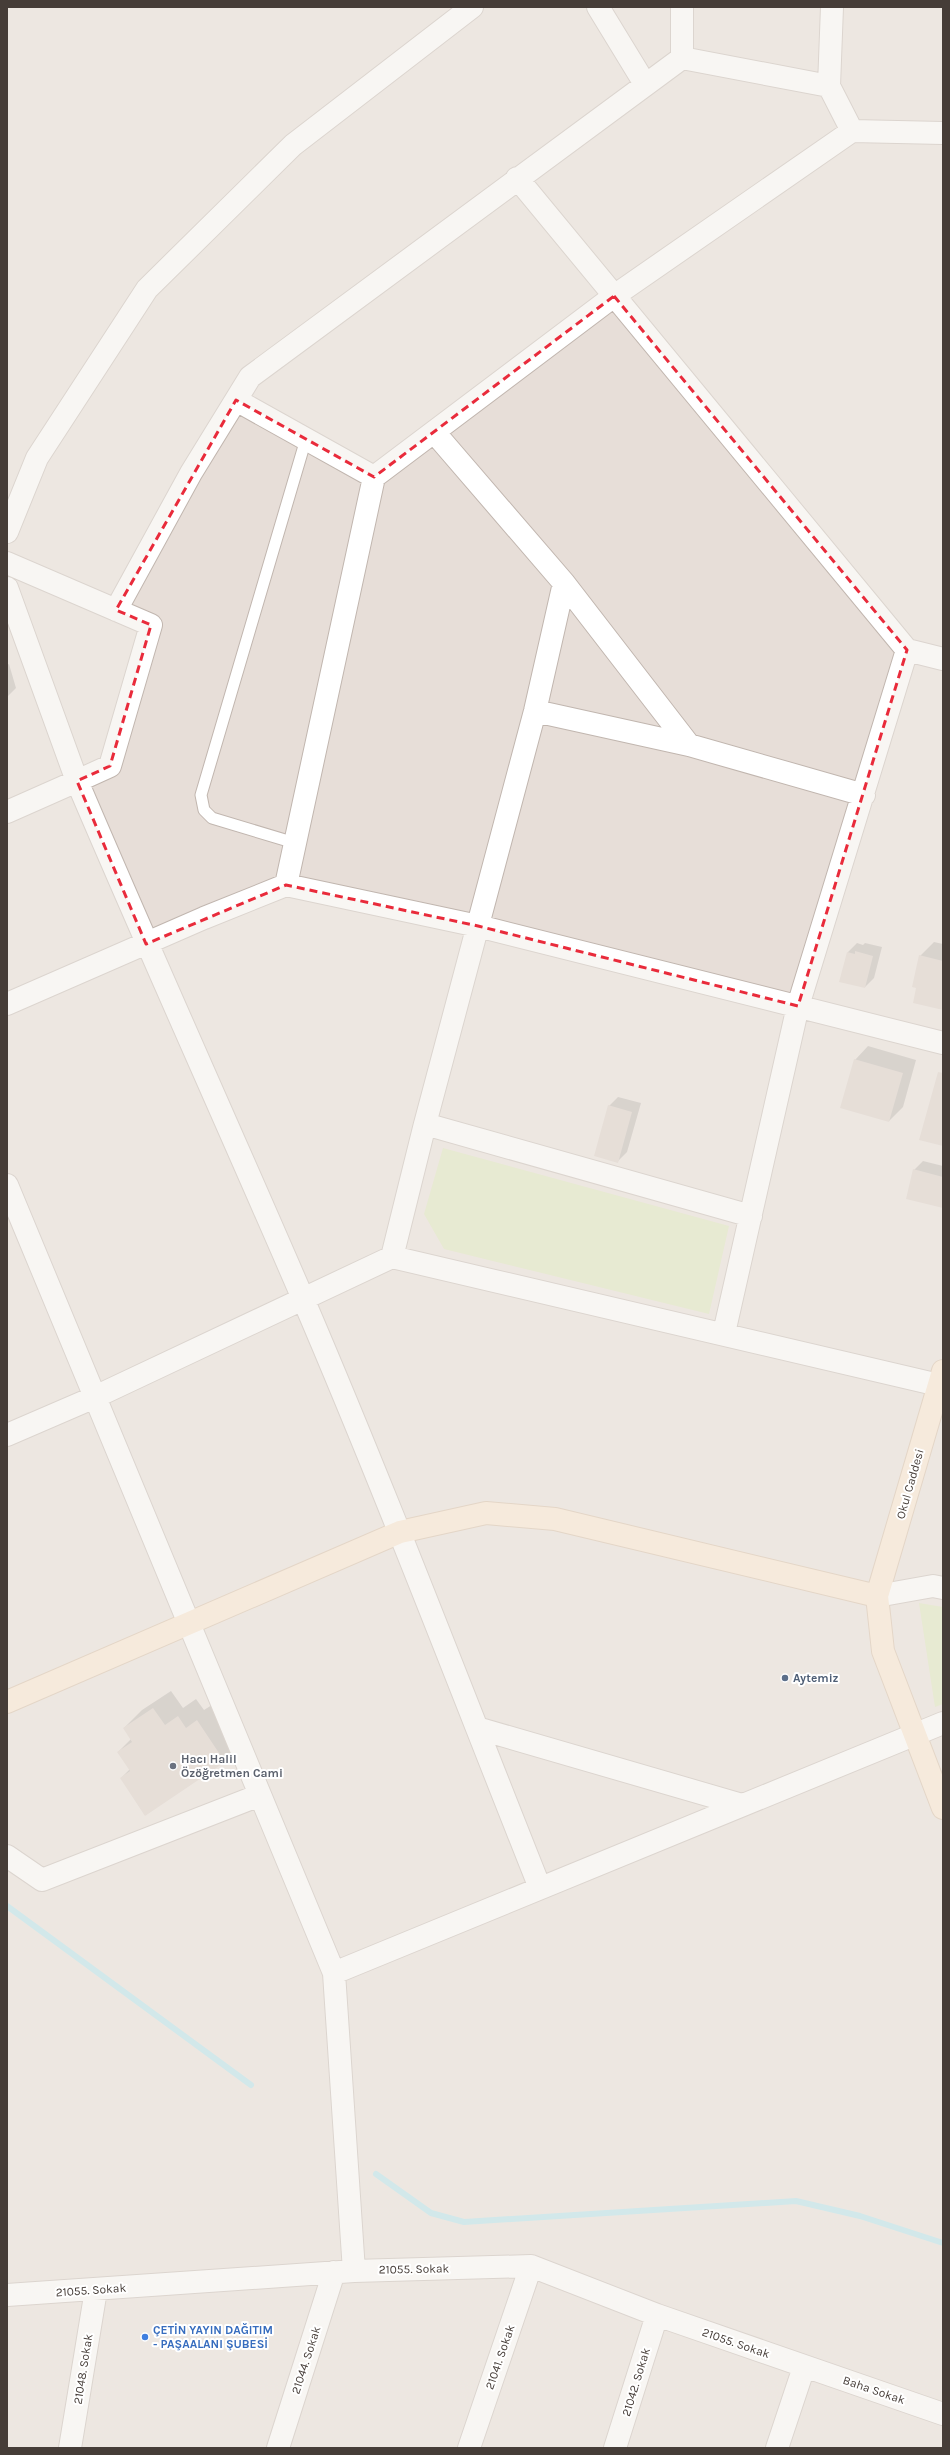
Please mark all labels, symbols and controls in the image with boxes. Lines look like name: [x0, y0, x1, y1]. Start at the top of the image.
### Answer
street label: Okul Caddesi: [893, 1447, 927, 1521]
place label: Aytemiz: [793, 1671, 839, 1685]
marker: Aytemiz: [780, 1673, 790, 1683]
place label: Hacı Halil Özöğretmen Cami: [181, 1752, 283, 1780]
marker: Hacı Halil Özöğretmen Cami: [168, 1761, 178, 1771]
street label: 21055. Sokak: [379, 2261, 450, 2277]
street label: 21055. Sokak: [55, 2281, 127, 2299]
place label: ÇETİN YAYIN DAĞITIM - PAŞAALANI ŞUBESİ: [153, 2323, 273, 2351]
street label: 21041. Sokak: [482, 2323, 518, 2391]
street label: 21044. Sokak: [288, 2324, 324, 2396]
street label: 21055. Sokak: [700, 2325, 772, 2361]
marker: ÇETİN YAYIN DAĞITIM - PAŞAALANI ŞUBESİ: [140, 2332, 150, 2342]
street label: 21048. Sokak: [71, 2333, 96, 2405]
street label: 21042. Sokak: [619, 2346, 653, 2418]
street label: Baha Sokak: [841, 2373, 907, 2407]

